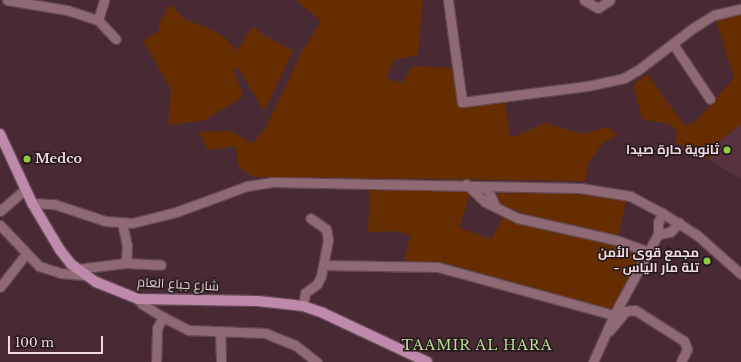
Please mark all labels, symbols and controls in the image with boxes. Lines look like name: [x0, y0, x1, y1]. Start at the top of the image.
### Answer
place label: ثانوية حارة صيدا: [626, 142, 719, 158]
marker: ثانوية حارة صيدا: [722, 145, 732, 155]
place label: Medco: [35, 151, 82, 167]
marker: Medco: [22, 154, 32, 164]
place label: مجمع قوى الأمن - تلة مار الياس: [598, 246, 699, 277]
marker: مجمع قوى الأمن - تلة مار الياس: [702, 256, 712, 266]
street label: شارع جباع العام: [137, 275, 219, 295]
scale bar: [10, 328, 105, 354]
text: 100 m: [15, 335, 54, 350]
district label: TAAMIR AL HARA: [401, 337, 553, 353]

